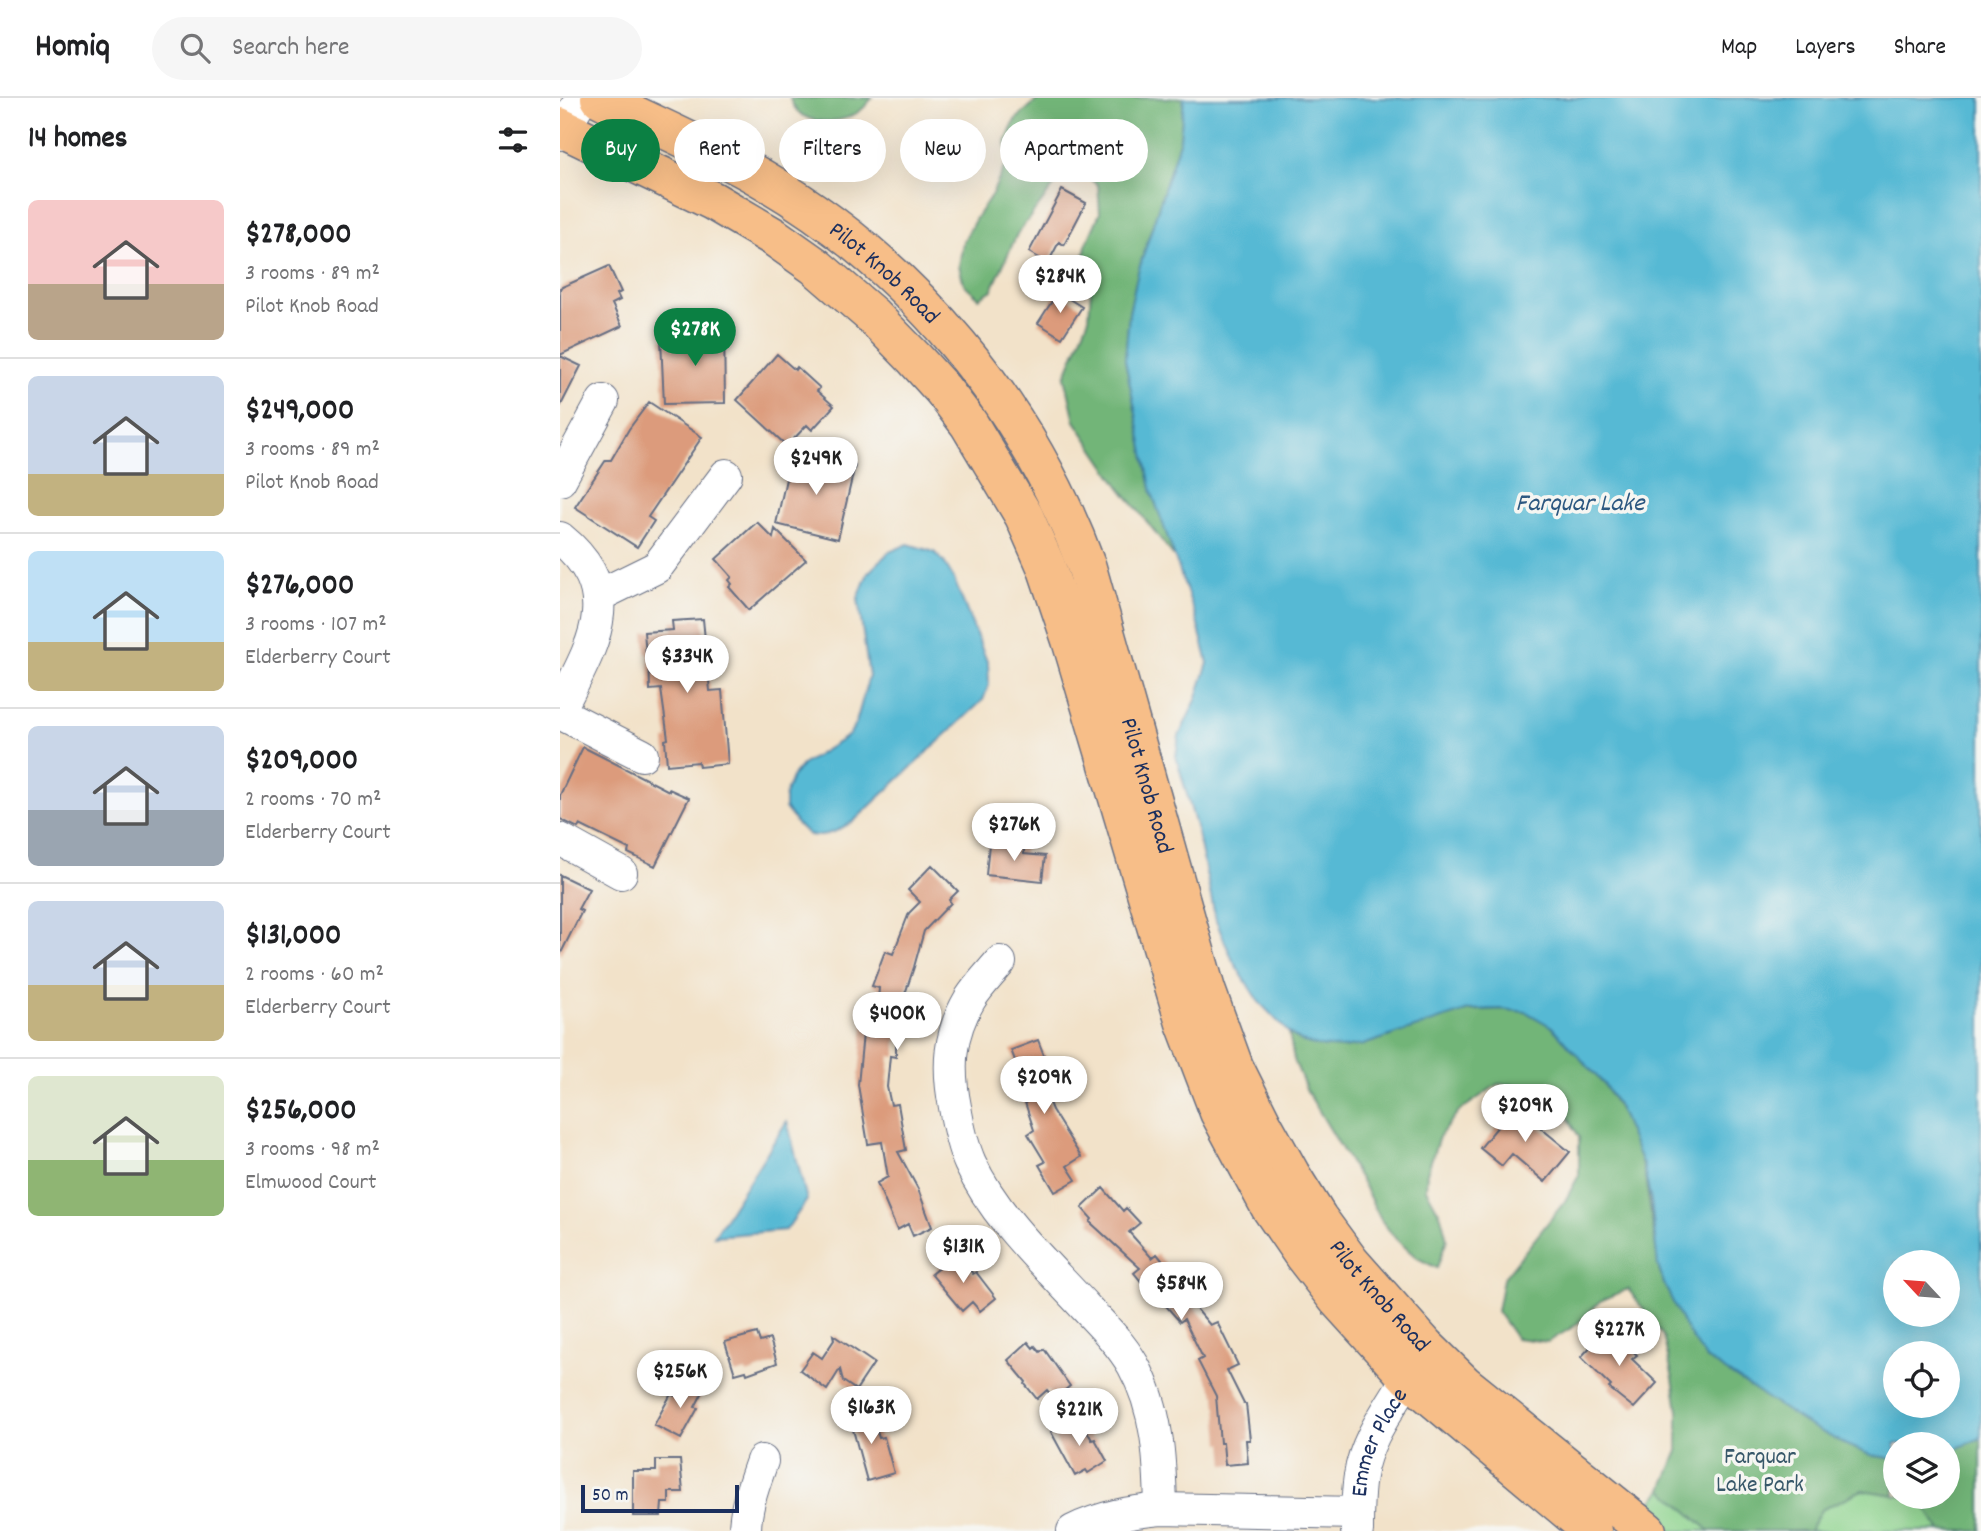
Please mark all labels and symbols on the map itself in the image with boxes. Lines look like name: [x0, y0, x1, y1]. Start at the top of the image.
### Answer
street label: Pilot Knob Road: [821, 214, 947, 333]
pin: $284K: [1011, 256, 1109, 315]
pin: $278K: [646, 308, 744, 368]
pin: $249K: [767, 438, 865, 497]
water label: Farquar Lake: [1516, 486, 1646, 523]
pin: $334K: [638, 636, 736, 695]
street label: Pilot Knob Road: [1110, 714, 1181, 858]
pin: $276K: [965, 804, 1063, 863]
pin: $400K: [848, 992, 946, 1052]
pin: $209K: [995, 1056, 1093, 1116]
pin: $209K: [1476, 1084, 1574, 1144]
pin: $131K: [914, 1226, 1012, 1285]
street label: Pilot Knob Road: [1319, 1233, 1437, 1361]
north arrow: [1883, 1250, 1960, 1326]
pin: $584K: [1132, 1262, 1230, 1322]
pin: $227K: [1570, 1308, 1668, 1368]
pin: $256K: [631, 1350, 729, 1410]
street label: Emmer Place: [1344, 1382, 1418, 1498]
pin: $163K: [822, 1386, 920, 1446]
pin: $221K: [1030, 1388, 1128, 1448]
park label: Farquar Lake Park: [1716, 1441, 1804, 1503]
scale bar: [581, 1482, 738, 1514]

